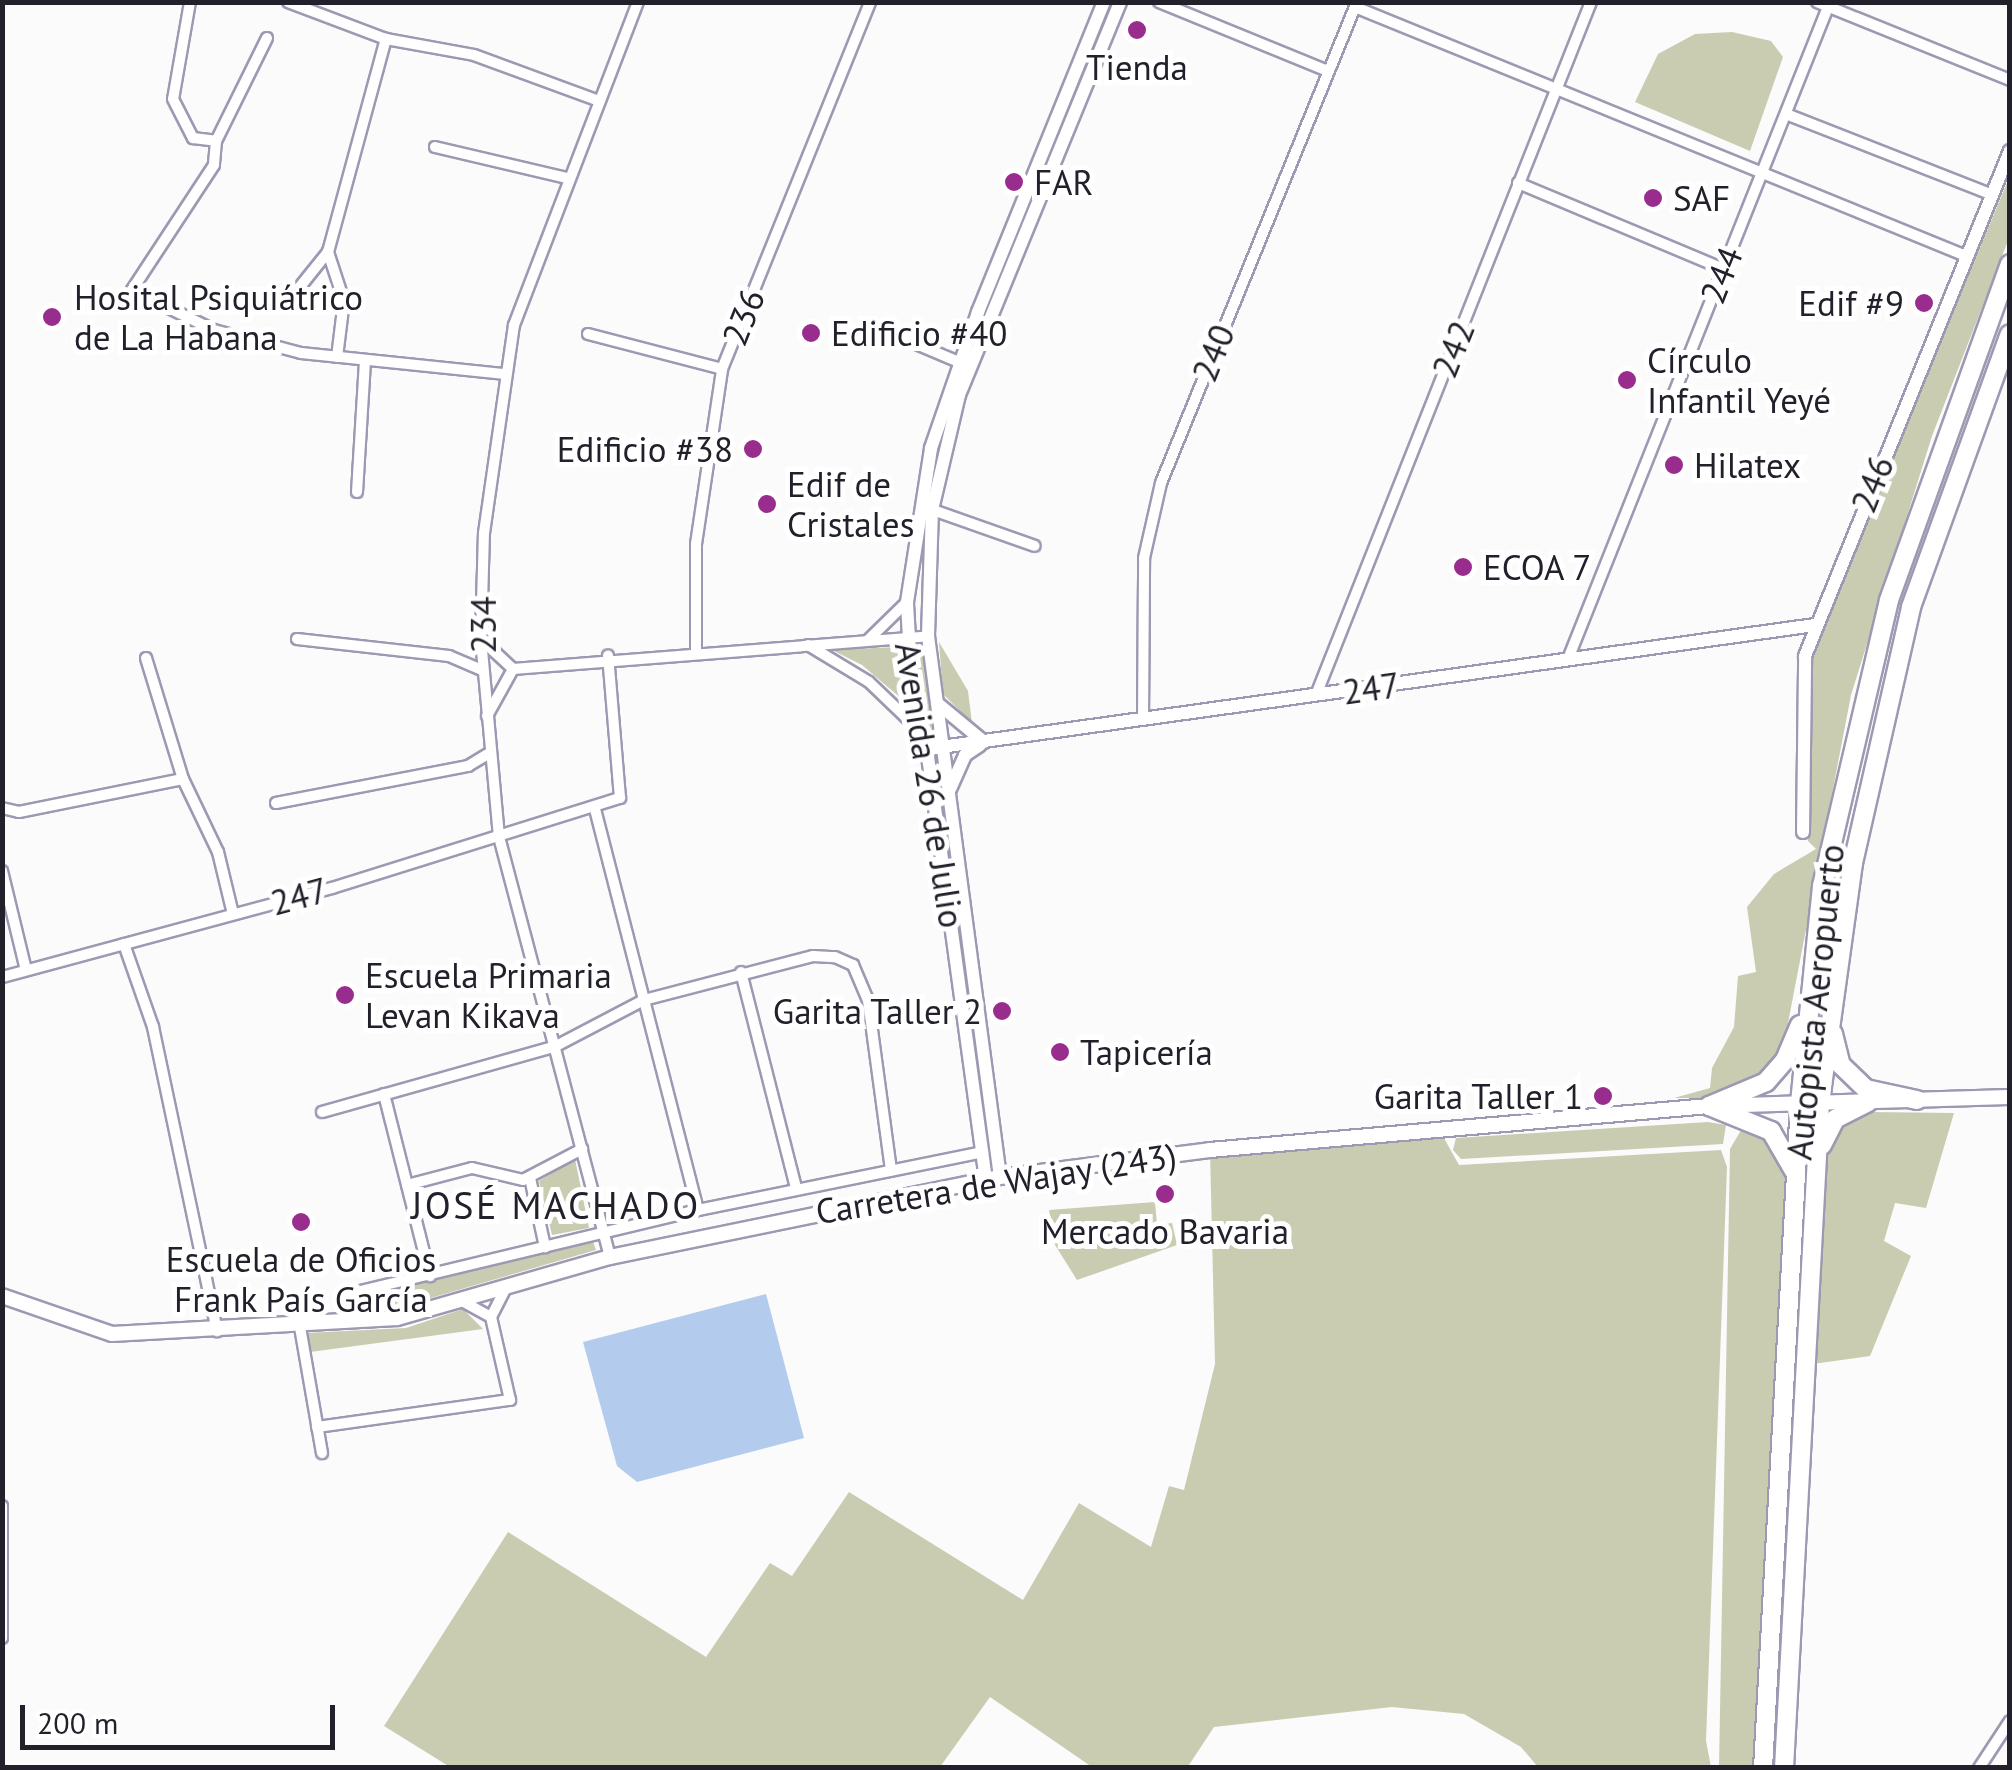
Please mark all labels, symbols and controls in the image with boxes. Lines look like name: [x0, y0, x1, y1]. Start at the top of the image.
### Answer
marker: Tienda: [1126, 19, 1148, 41]
place label: Tienda: [1086, 46, 1188, 88]
place label: FAR: [1034, 161, 1093, 203]
marker: FAR: [1003, 171, 1025, 193]
place label: SAF: [1673, 177, 1730, 219]
marker: SAF: [1642, 187, 1664, 209]
street label: 244: [1691, 241, 1751, 309]
place label: Hosital Psiquiátrico de La Habana: [74, 276, 363, 358]
place label: Edif #9: [1798, 282, 1904, 324]
street label: 236: [713, 283, 773, 351]
marker: Edif #9: [1913, 292, 1935, 314]
marker: Hosital Psiquiátrico de La Habana: [39, 304, 65, 330]
place label: Edificio #40: [831, 312, 1007, 354]
street label: 242: [1423, 315, 1483, 383]
street label: 240: [1183, 319, 1243, 387]
marker: Edificio #40: [800, 322, 822, 344]
place label: Círculo Infantil Yeyé: [1647, 339, 1832, 421]
marker: Círculo Infantil Yeyé: [1616, 369, 1638, 391]
place label: Edificio #38: [557, 428, 733, 470]
marker: Edificio #38: [742, 438, 764, 460]
place label: Hilatex: [1694, 444, 1801, 486]
street label: 246: [1842, 450, 1902, 518]
marker: Hilatex: [1663, 454, 1685, 476]
place label: Edif de Cristales: [787, 463, 914, 545]
marker: Edif de Cristales: [756, 493, 778, 515]
place label: ECOA 7: [1483, 546, 1593, 588]
marker: ECOA 7: [1452, 556, 1474, 578]
street label: 234: [462, 596, 504, 654]
street label: Avenida 26 de Julio: [887, 639, 973, 931]
street label: 247: [1340, 663, 1402, 713]
street label: Autopista Aeropuerto: [1777, 841, 1853, 1163]
street label: 247: [266, 868, 332, 924]
place label: Escuela Primaria Levan Kikava: [365, 954, 612, 1036]
marker: Escuela Primaria Levan Kikava: [334, 984, 356, 1006]
place label: Garita Taller 2: [772, 990, 982, 1032]
marker: Garita Taller 2: [991, 1000, 1013, 1022]
place label: Tapicería: [1080, 1031, 1213, 1073]
marker: Tapicería: [1049, 1041, 1071, 1063]
place label: Garita Taller 1: [1373, 1075, 1583, 1117]
marker: Garita Taller 1: [1592, 1085, 1614, 1107]
street label: Carretera de Wajay (243): [812, 1134, 1180, 1232]
district label: JOSÉ MACHADO: [411, 1182, 701, 1228]
marker: Mercado Bavaria: [1154, 1183, 1176, 1205]
place label: Mercado Bavaria: [1041, 1210, 1289, 1252]
marker: Escuela de Oficios Frank País García: [290, 1211, 312, 1233]
place label: Escuela de Oficios Frank País García: [166, 1238, 436, 1320]
scale bar: [25, 1685, 340, 1747]
text: 200 m: [37, 1703, 118, 1742]

